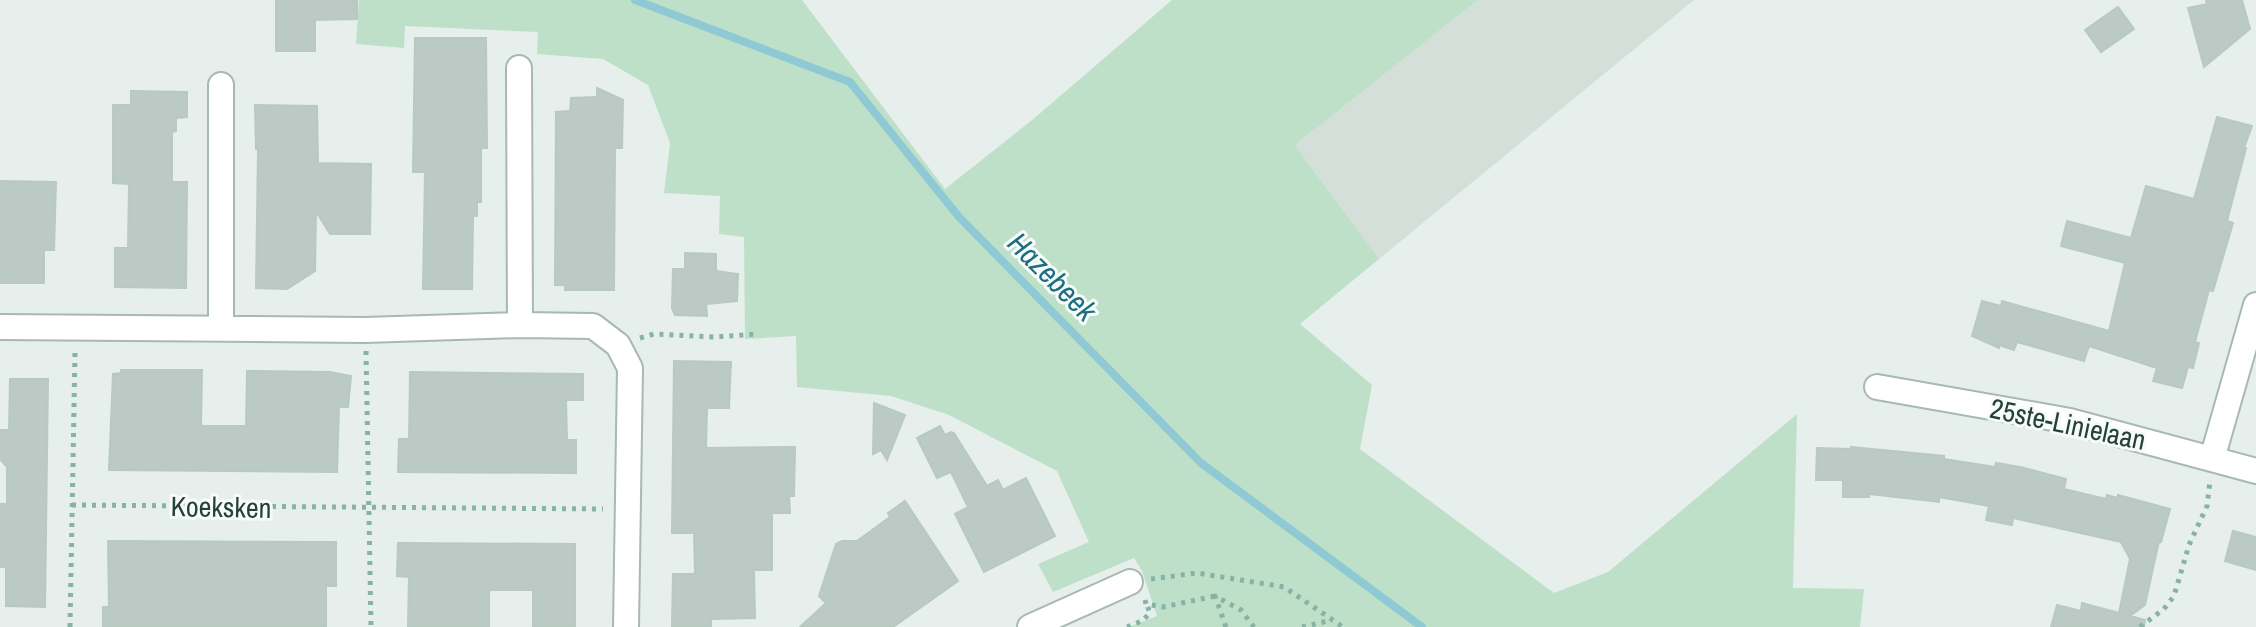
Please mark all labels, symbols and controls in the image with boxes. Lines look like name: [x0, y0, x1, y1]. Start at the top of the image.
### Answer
water label: Hazebeek: [999, 223, 1107, 331]
street label: 25ste-Linielaan: [1987, 389, 2149, 459]
street label: Koeksken: [170, 487, 272, 527]

